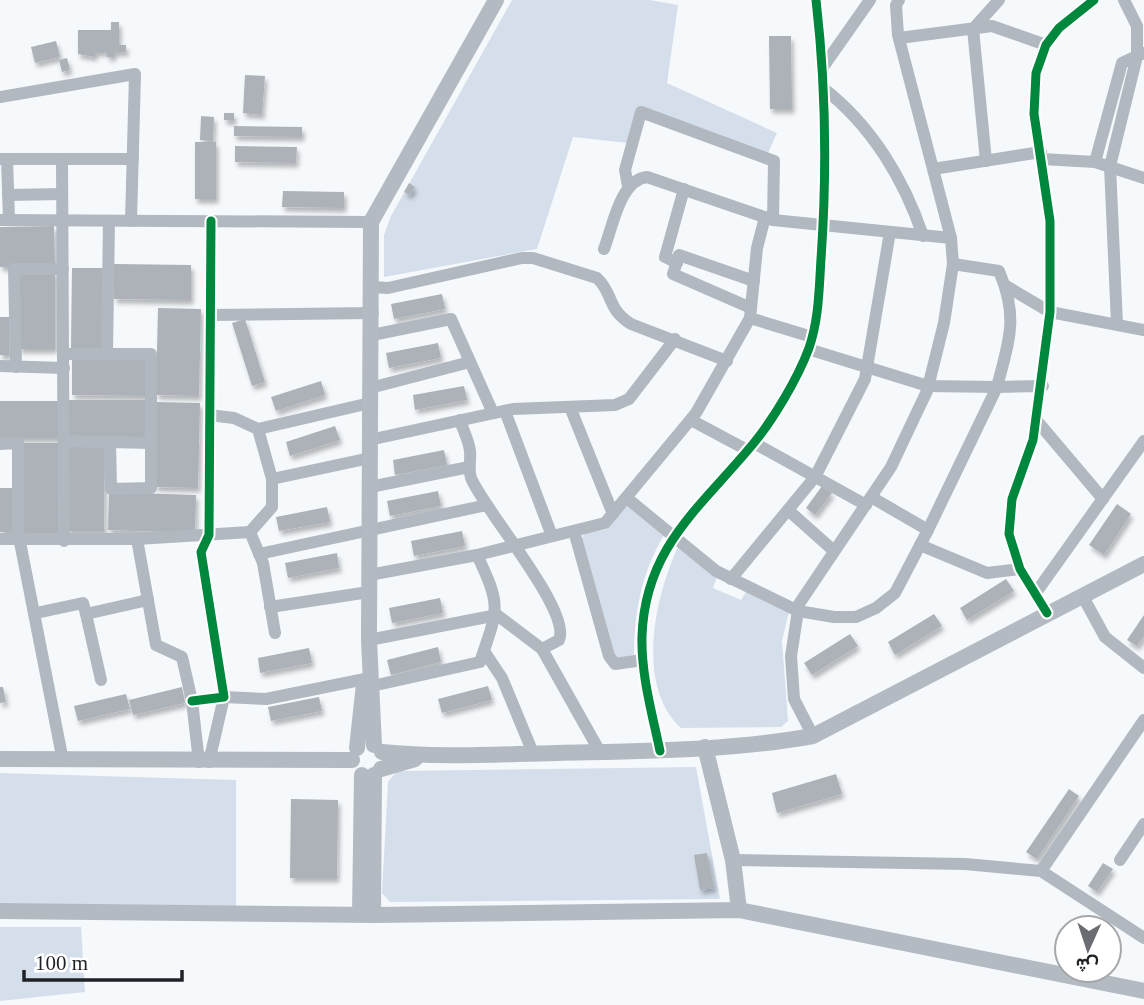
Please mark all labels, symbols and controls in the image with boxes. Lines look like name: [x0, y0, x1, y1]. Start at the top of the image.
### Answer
north arrow: [1053, 914, 1123, 984]
scale bar: [24, 939, 182, 983]
text: 100 m: [35, 951, 88, 975]
text: ش: [1075, 953, 1099, 977]

